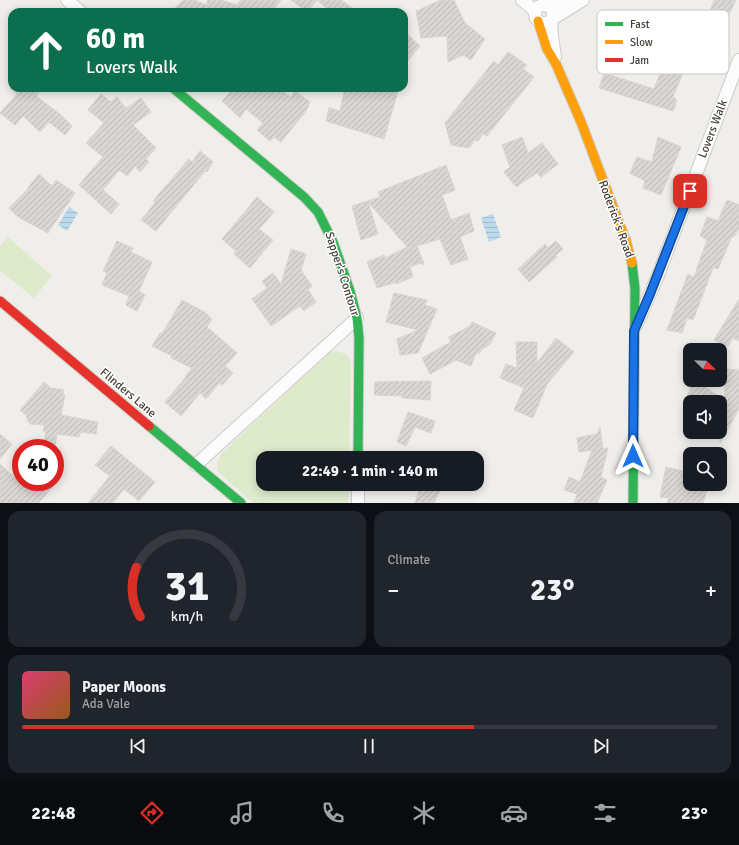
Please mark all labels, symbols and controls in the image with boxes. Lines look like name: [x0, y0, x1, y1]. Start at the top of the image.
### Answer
legend: [597, 10, 729, 74]
text: Fast: [630, 18, 650, 31]
text: 60 m: [86, 22, 145, 56]
icon: ahead: [20, 24, 72, 76]
text: Slow: [630, 36, 653, 49]
text: Jam: [630, 54, 649, 67]
text: Lovers Walk: [86, 56, 178, 78]
street label: Lovers Walk: [695, 98, 731, 160]
pin: [673, 174, 707, 208]
street label: Roderick's Road: [595, 178, 637, 260]
icon: arrive: [679, 180, 701, 202]
street label: Sapper's Contour: [321, 230, 363, 318]
north arrow: [683, 343, 727, 387]
map controls: [683, 343, 727, 491]
street label: Flinders Lane: [97, 365, 159, 421]
button: sound: [683, 395, 727, 439]
position arrow: [612, 435, 654, 477]
speed limit sign: 40: [12, 439, 64, 491]
button: search: [683, 447, 727, 491]
text: 22:49 · 1 min · 140 m: [302, 462, 438, 480]
text: Climate: [388, 552, 430, 568]
text: 31: [164, 561, 209, 612]
text: 23°: [530, 572, 574, 609]
text: −: [388, 577, 399, 604]
text: +: [705, 577, 717, 604]
text: km/h: [171, 608, 203, 625]
text: Paper Moons: [82, 678, 166, 696]
text: Ada Vale: [82, 696, 130, 712]
icon: previous: [127, 735, 149, 757]
icon: pause: [358, 735, 380, 757]
icon: next: [590, 735, 612, 757]
icon: directions: [138, 799, 166, 827]
icon: music: [228, 799, 256, 827]
icon: phone: [319, 799, 347, 827]
icon: climate: [410, 799, 438, 827]
icon: car: [500, 799, 528, 827]
icon: filters: [591, 799, 619, 827]
text: 22:48: [31, 802, 75, 824]
text: 23°: [681, 802, 708, 824]

